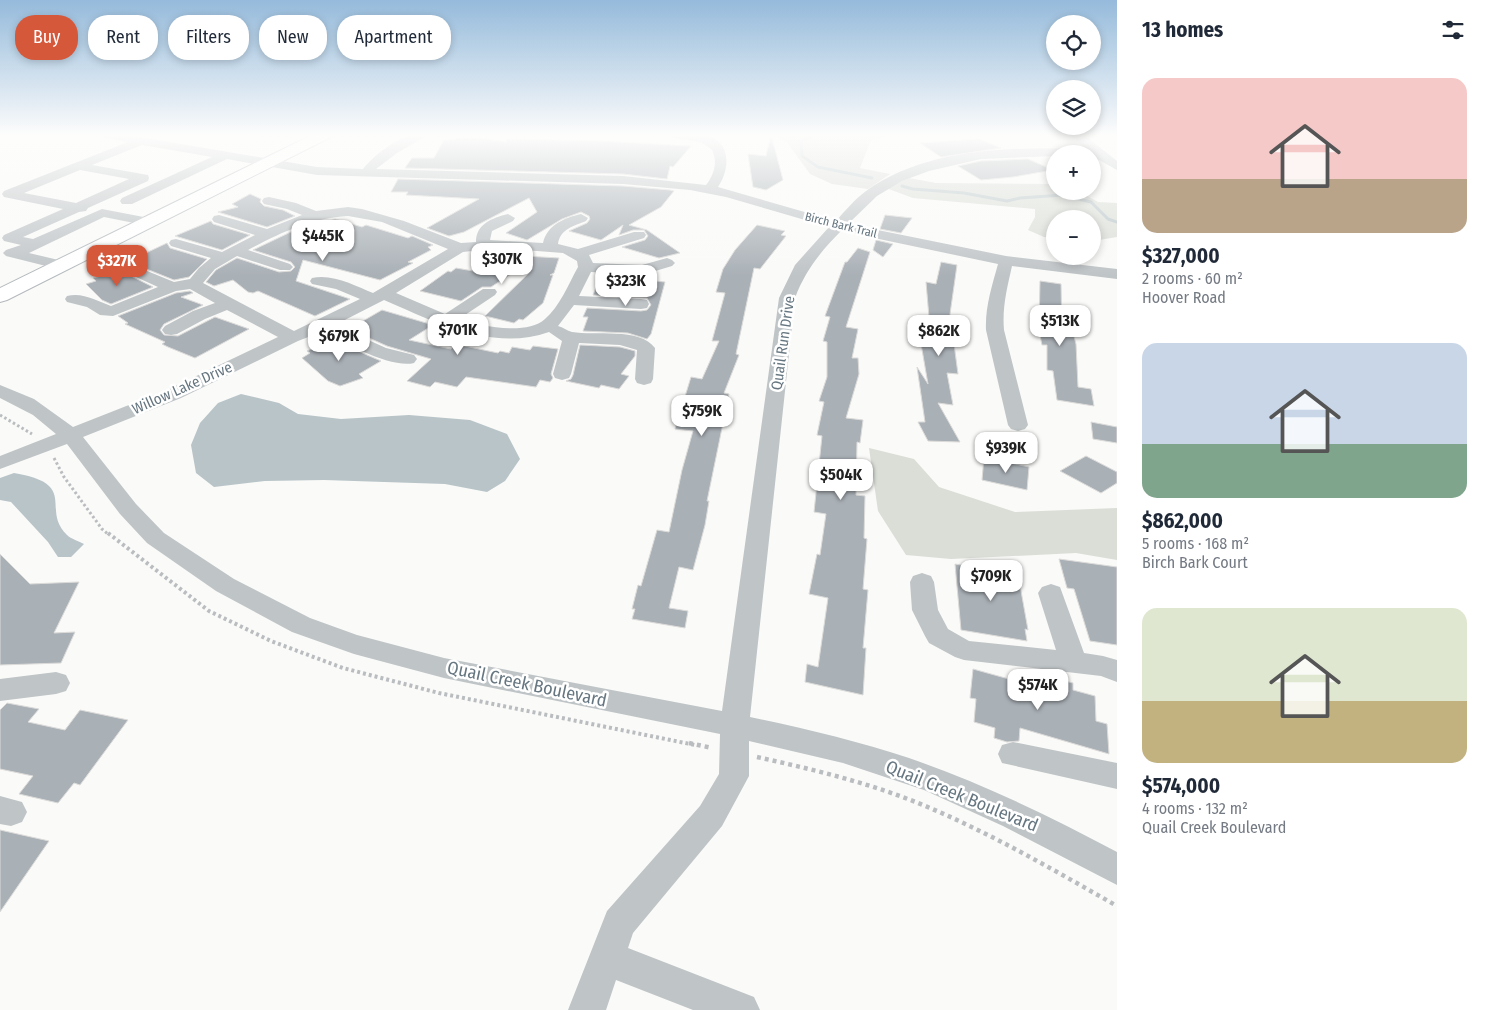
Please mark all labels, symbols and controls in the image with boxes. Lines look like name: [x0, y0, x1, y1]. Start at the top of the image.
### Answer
chip: Buy: [15, 15, 78, 60]
chip: Rent: [88, 15, 158, 60]
chip: Filters: [168, 15, 249, 60]
chip: New: [259, 15, 327, 60]
chip: Apartment: [337, 15, 451, 60]
map controls: [1046, 15, 1101, 265]
button: locate: [1046, 15, 1101, 70]
icon: filters: [1439, 16, 1467, 44]
text: 13 homes: [1142, 17, 1223, 43]
button: layers: [1046, 80, 1101, 135]
icon: home: [1260, 111, 1350, 201]
button: +: [1046, 145, 1101, 200]
street label: Birch Bark Trail: [803, 209, 879, 241]
button: −: [1046, 210, 1101, 265]
pin: $445K: [288, 220, 358, 262]
text: $445K: [302, 226, 344, 245]
pin: $307K: [467, 242, 537, 285]
text: $327,000: [1142, 243, 1220, 269]
pin: $327K: [82, 244, 152, 287]
text: $307K: [482, 249, 522, 268]
text: $327K: [98, 251, 136, 270]
pin: $323K: [591, 264, 661, 307]
text: 2 rooms · 60 m²: [1142, 269, 1243, 288]
text: $323K: [606, 271, 646, 290]
text: Hoover Road: [1142, 288, 1226, 307]
street label: Quail Run Drive: [767, 295, 799, 391]
pin: $513K: [1025, 304, 1095, 347]
text: $513K: [1041, 311, 1079, 330]
pin: $701K: [423, 314, 493, 356]
pin: $862K: [904, 314, 974, 357]
pin: $679K: [304, 320, 374, 362]
text: $701K: [439, 320, 477, 339]
text: $862K: [918, 321, 960, 340]
text: $679K: [319, 326, 359, 345]
street label: Willow Lake Drive: [129, 358, 235, 418]
icon: home: [1260, 376, 1350, 466]
pin: $759K: [667, 394, 737, 437]
text: $759K: [682, 401, 722, 420]
pin: $939K: [971, 432, 1041, 474]
text: $939K: [986, 438, 1026, 457]
pin: $504K: [806, 458, 876, 501]
text: $504K: [820, 465, 862, 484]
text: $862,000: [1142, 508, 1223, 534]
text: 5 rooms · 168 m²: [1142, 534, 1249, 553]
text: Birch Bark Court: [1142, 553, 1248, 572]
pin: $709K: [956, 560, 1026, 602]
text: $709K: [971, 566, 1011, 585]
icon: home: [1260, 641, 1350, 731]
street label: Quail Creek Boulevard: [445, 656, 609, 712]
pin: $574K: [1003, 668, 1073, 711]
text: $574K: [1018, 675, 1058, 694]
street label: Quail Creek Boulevard: [883, 755, 1041, 837]
text: $574,000: [1142, 773, 1220, 799]
text: 4 rooms · 132 m²: [1142, 799, 1248, 818]
text: Quail Creek Boulevard: [1142, 818, 1286, 837]

